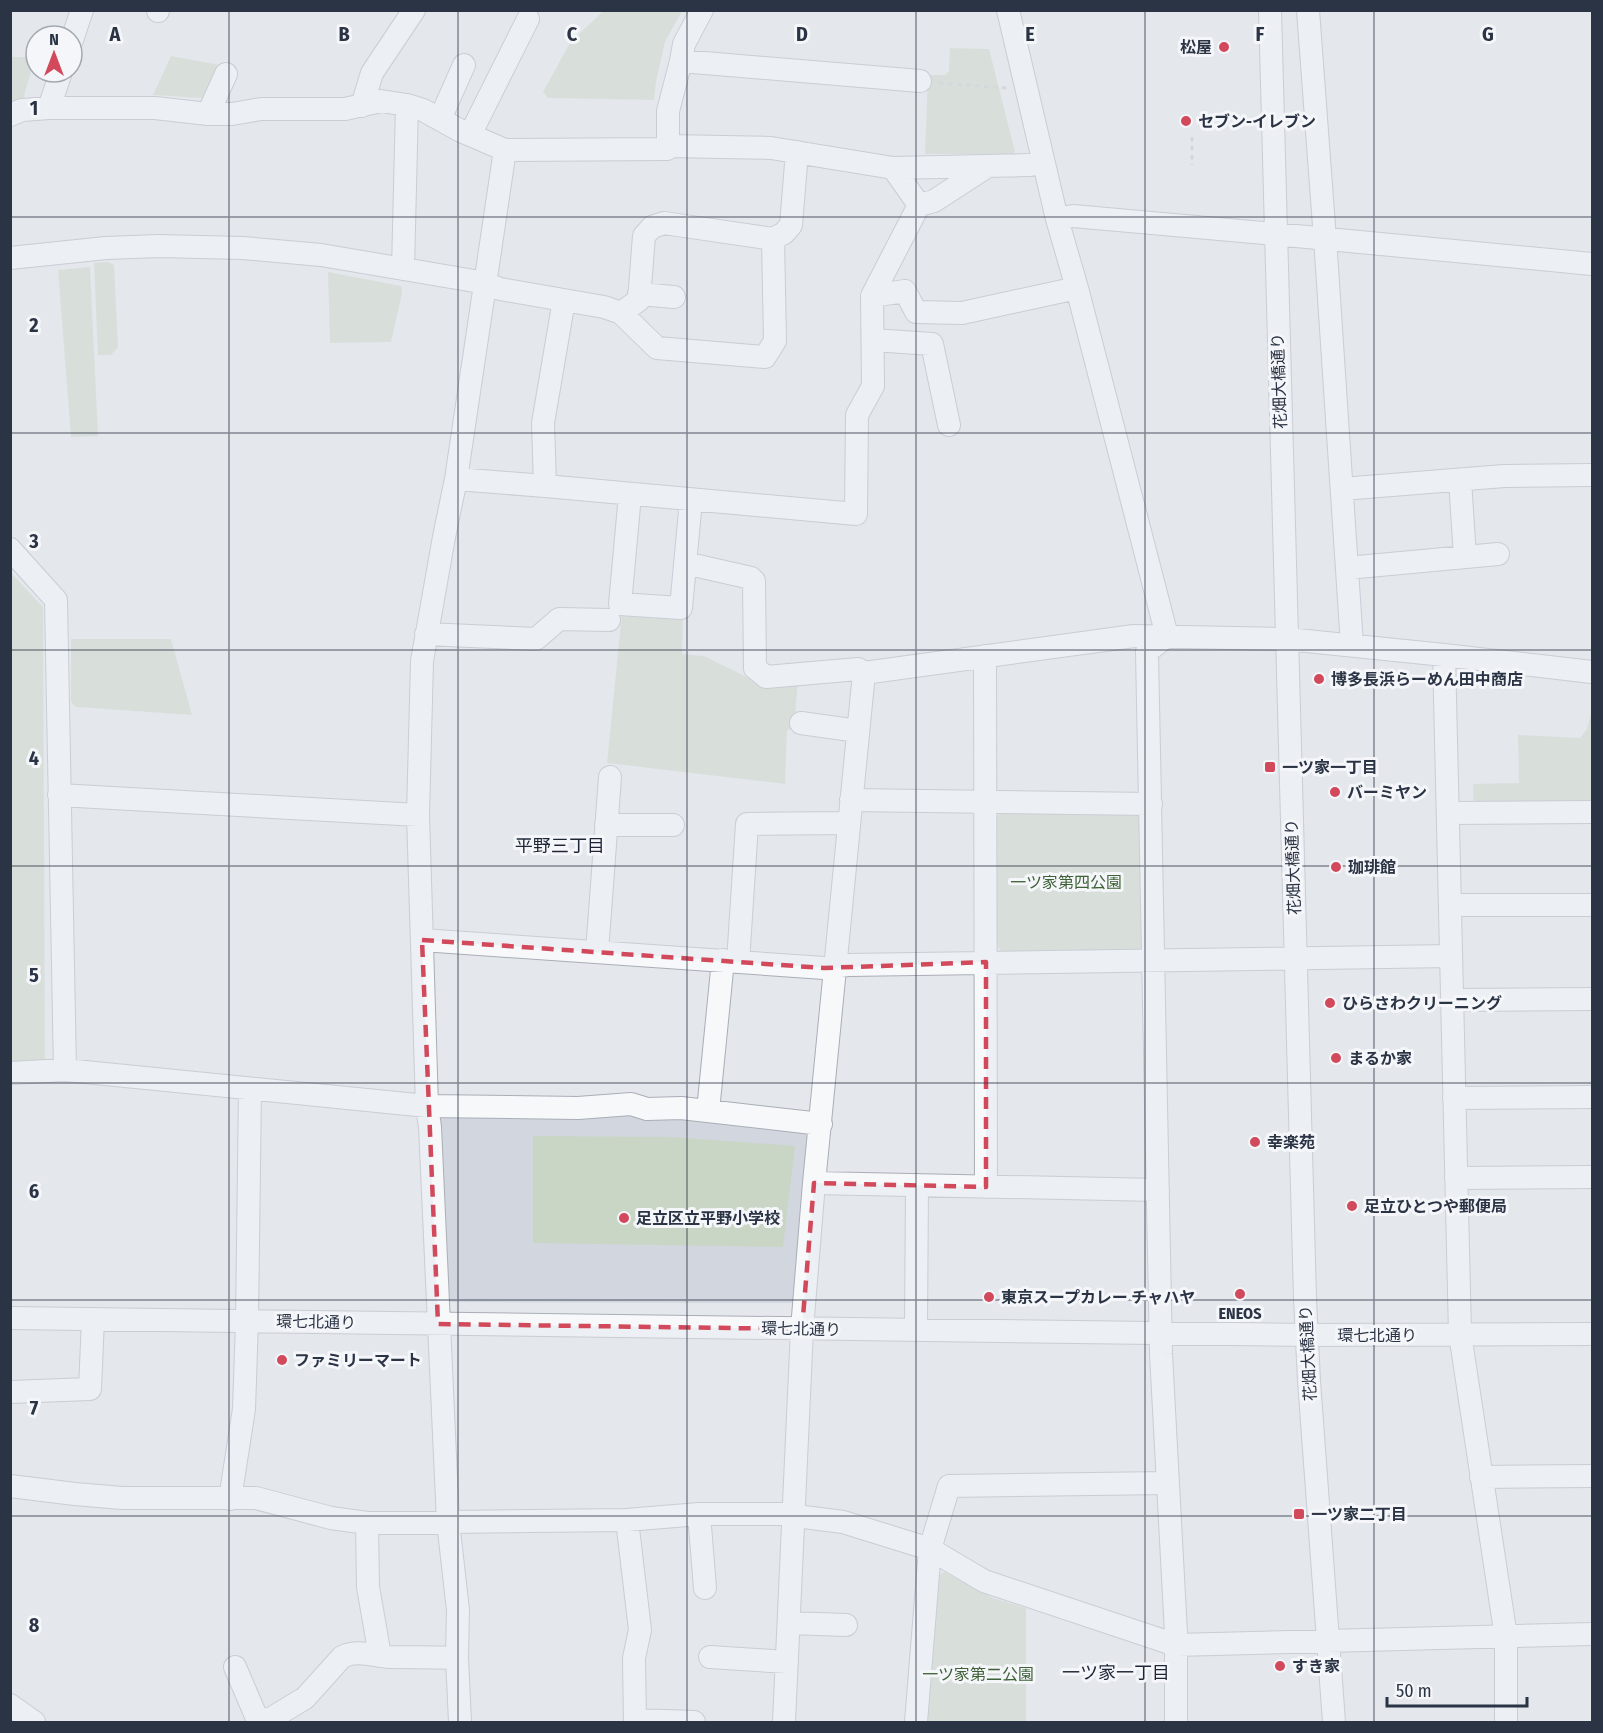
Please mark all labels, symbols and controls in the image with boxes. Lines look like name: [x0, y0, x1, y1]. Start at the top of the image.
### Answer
text: A: [109, 22, 122, 46]
text: B: [338, 22, 350, 46]
text: C: [567, 22, 578, 46]
text: D: [796, 22, 808, 46]
text: E: [1025, 22, 1035, 46]
text: F: [1256, 22, 1265, 46]
text: G: [1482, 22, 1494, 46]
north arrow: [24, 24, 84, 84]
text: N: [49, 30, 59, 49]
place label: 松屋: [1180, 38, 1212, 57]
marker: 松屋: [1217, 40, 1231, 54]
text: 1: [30, 96, 38, 120]
place label: セブン-イレブン: [1198, 112, 1316, 131]
marker: セブン-イレブン: [1179, 114, 1193, 128]
text: 2: [28, 313, 39, 337]
street label: 花畑大橋通り: [1268, 333, 1290, 429]
text: 3: [28, 529, 39, 553]
place label: 博多長浜らーめん田中商店: [1331, 670, 1523, 689]
marker: 博多長浜らーめん田中商店: [1312, 672, 1326, 686]
text: 4: [29, 746, 39, 770]
place label: 一ツ家一丁目: [1282, 758, 1378, 777]
marker: 一ツ家一丁目: [1263, 760, 1277, 774]
place label: バーミヤン: [1347, 783, 1427, 802]
marker: バーミヤン: [1328, 785, 1342, 799]
street label: 花畑大橋通り: [1282, 819, 1304, 915]
district label: 平野三丁目: [515, 835, 605, 857]
place label: 珈琲館: [1348, 858, 1396, 877]
marker: 珈琲館: [1329, 860, 1343, 874]
park label: 一ツ家第四公園: [1010, 873, 1122, 892]
text: 5: [29, 963, 39, 987]
place label: ひらさわクリーニング: [1342, 994, 1502, 1013]
marker: ひらさわクリーニング: [1323, 996, 1337, 1010]
place label: まるか家: [1348, 1049, 1412, 1068]
marker: まるか家: [1329, 1051, 1343, 1065]
place label: 幸楽苑: [1267, 1133, 1315, 1152]
marker: 幸楽苑: [1248, 1135, 1262, 1149]
text: 6: [29, 1179, 39, 1203]
place label: 足立ひとつや郵便局: [1364, 1197, 1507, 1216]
marker: 足立ひとつや郵便局: [1345, 1199, 1359, 1213]
place label: 足立区立平野小学校: [636, 1209, 780, 1228]
marker: 足立区立平野小学校: [617, 1211, 631, 1225]
marker: ENEOS: [1233, 1287, 1247, 1301]
place label: 東京スープカレー チャハヤ: [1001, 1288, 1195, 1307]
marker: 東京スープカレー チャハヤ: [982, 1290, 996, 1304]
place label: ENEOS: [1219, 1304, 1261, 1323]
street label: 花畑大橋通り: [1296, 1305, 1320, 1401]
street label: 環七北通り: [276, 1312, 356, 1332]
street label: 環七北通り: [761, 1319, 841, 1339]
street label: 環七北通り: [1337, 1326, 1417, 1345]
place label: ファミリーマート: [294, 1351, 422, 1370]
marker: ファミリーマート: [275, 1353, 289, 1367]
text: 7: [30, 1396, 39, 1420]
place label: 一ツ家二丁目: [1311, 1505, 1407, 1524]
marker: 一ツ家二丁目: [1292, 1507, 1306, 1521]
text: 8: [29, 1613, 40, 1637]
place label: すき家: [1292, 1657, 1340, 1676]
marker: すき家: [1273, 1659, 1287, 1673]
district label: 一ツ家一丁目: [1062, 1662, 1170, 1684]
park label: 一ツ家第二公園: [922, 1665, 1034, 1684]
scale bar: [1387, 1670, 1526, 1708]
text: 50 m: [1396, 1680, 1432, 1702]

